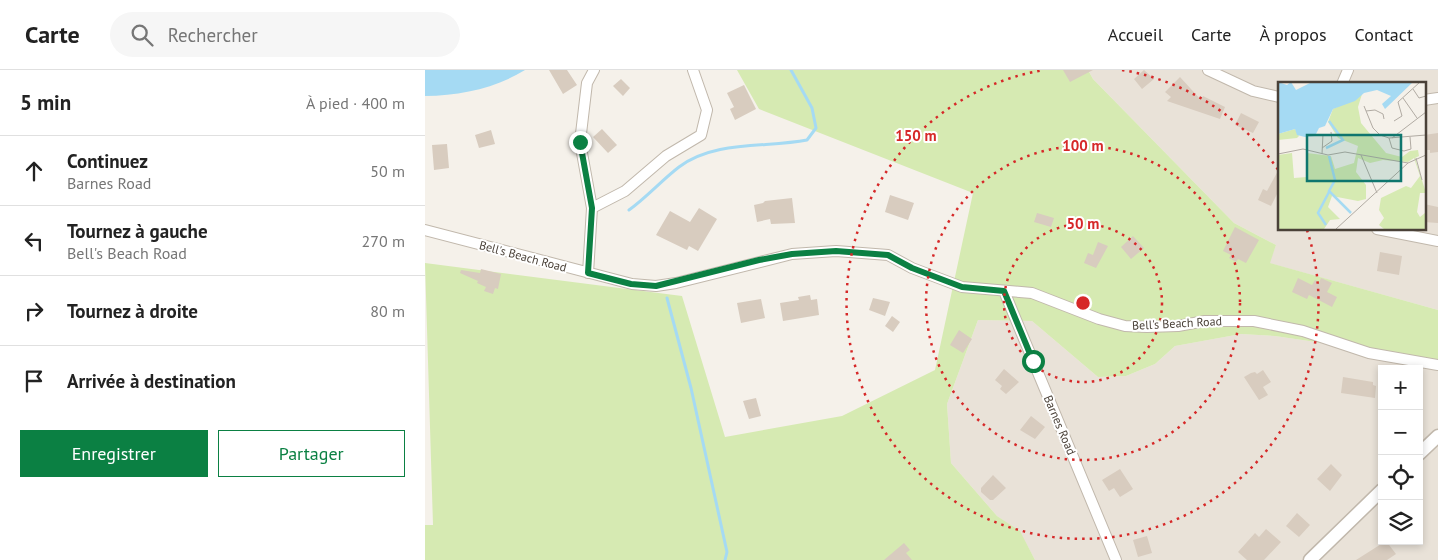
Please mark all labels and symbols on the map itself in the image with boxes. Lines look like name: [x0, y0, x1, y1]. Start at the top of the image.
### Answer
inset map: [1278, 82, 1426, 230]
text: 150 m: [895, 126, 937, 145]
route end: [569, 131, 592, 154]
text: 100 m: [1062, 136, 1104, 155]
text: 50 m: [1067, 214, 1099, 233]
street label: Bell's Beach Road: [478, 237, 568, 275]
centre of rings: [1074, 294, 1092, 312]
street label: Bell's Beach Road: [1132, 313, 1222, 333]
route start: [1022, 350, 1045, 373]
street label: Barnes Road: [1041, 393, 1079, 457]

